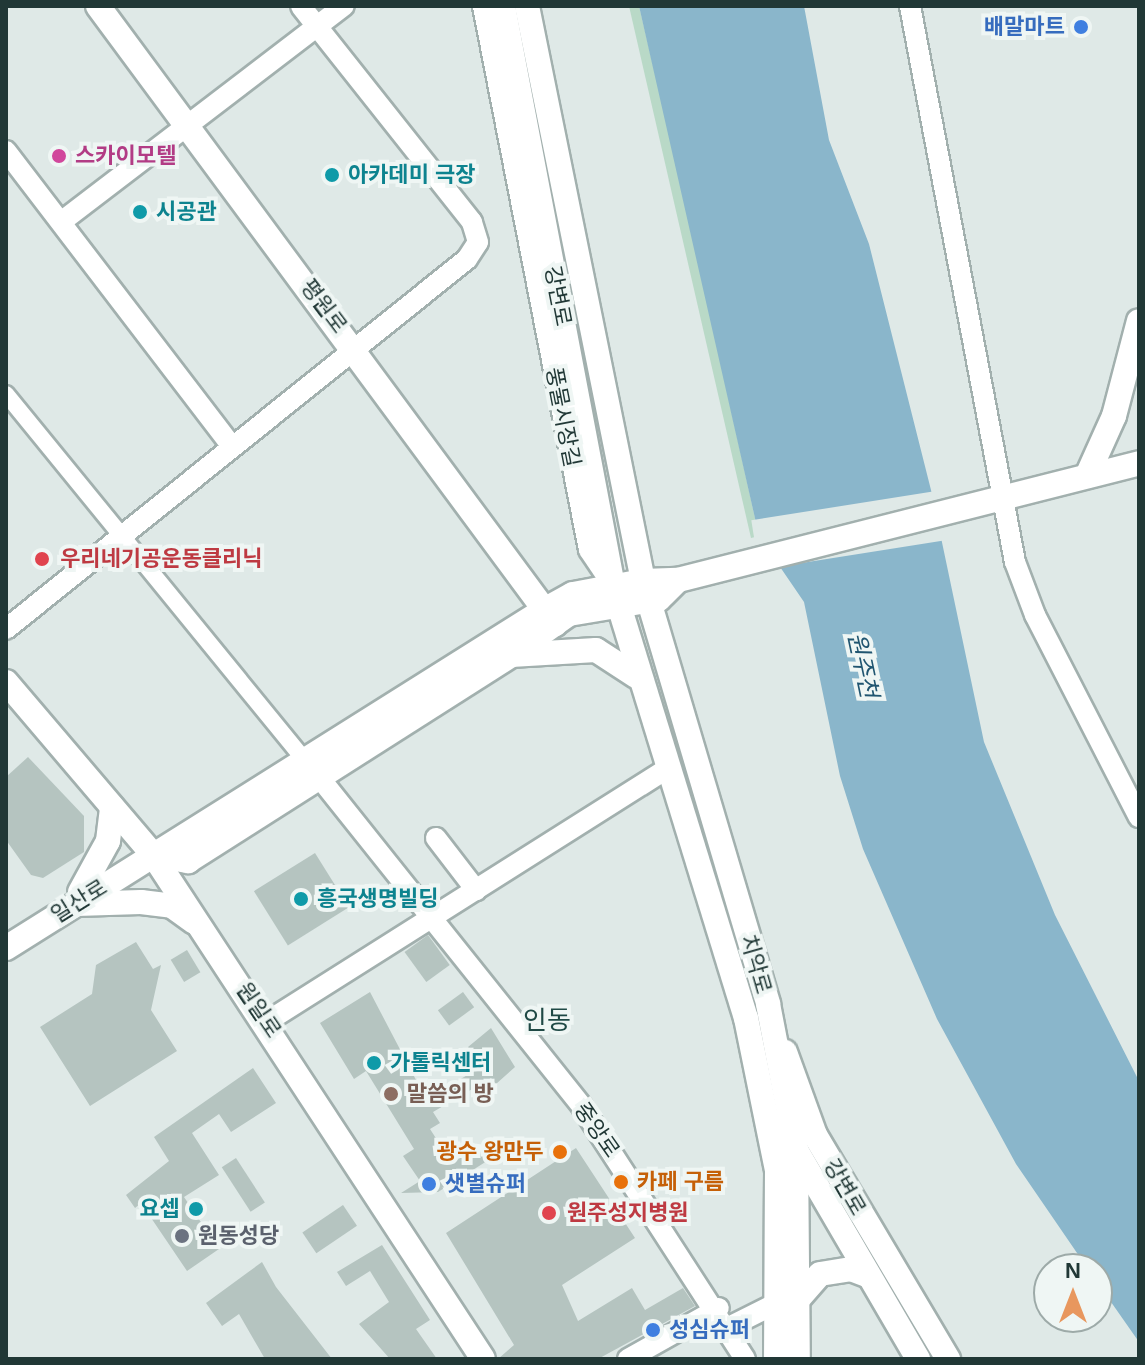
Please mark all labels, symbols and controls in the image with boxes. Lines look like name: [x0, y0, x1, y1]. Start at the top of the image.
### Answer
place label: 배말마트: [984, 14, 1065, 40]
marker: 배말마트: [1072, 18, 1090, 36]
place label: 스카이모텔: [75, 143, 176, 169]
marker: 스카이모텔: [50, 147, 68, 165]
place label: 아카데미 극장: [348, 162, 476, 188]
marker: 아카데미 극장: [323, 166, 341, 184]
place label: 시공관: [156, 199, 217, 225]
marker: 시공관: [131, 203, 149, 221]
street label: 강변로: [539, 264, 577, 328]
street label: 평원로: [295, 274, 353, 338]
street label: 풍물시장길: [540, 365, 586, 469]
place label: 우리네기공운동클리닉: [60, 546, 262, 572]
marker: 우리네기공운동클리닉: [31, 548, 53, 570]
water label: 원주천: [842, 630, 884, 700]
street label: 일산로: [46, 874, 112, 928]
place label: 흥국생명빌딩: [317, 886, 438, 912]
marker: 흥국생명빌딩: [292, 890, 310, 908]
street label: 치악로: [735, 931, 777, 997]
street label: 원일로: [231, 977, 287, 1043]
district label: 인동: [523, 1005, 571, 1037]
place label: 가톨릭센터: [390, 1050, 491, 1076]
marker: 가톨릭센터: [365, 1054, 383, 1072]
place label: 말씀의 방: [407, 1081, 494, 1107]
marker: 말씀의 방: [382, 1085, 400, 1103]
street label: 중앙로: [569, 1098, 625, 1162]
place label: 광수 왕만두: [437, 1139, 544, 1165]
marker: 광수 왕만두: [551, 1143, 569, 1161]
street label: 강변로: [818, 1154, 872, 1220]
place label: 카페 구름: [637, 1169, 724, 1195]
place label: 샛별슈퍼: [445, 1171, 526, 1197]
marker: 카페 구름: [612, 1173, 630, 1191]
marker: 샛별슈퍼: [420, 1175, 438, 1193]
place label: 요셉: [140, 1196, 180, 1222]
marker: 요셉: [187, 1200, 205, 1218]
place label: 원주성지병원: [567, 1200, 688, 1226]
marker: 원주성지병원: [538, 1202, 560, 1224]
place label: 원동성당: [198, 1223, 279, 1249]
marker: 원동성당: [173, 1227, 191, 1245]
north arrow: [1033, 1253, 1113, 1333]
text: N: [1065, 1258, 1081, 1283]
place label: 성심슈퍼: [669, 1317, 750, 1343]
marker: 성심슈퍼: [644, 1321, 662, 1339]

